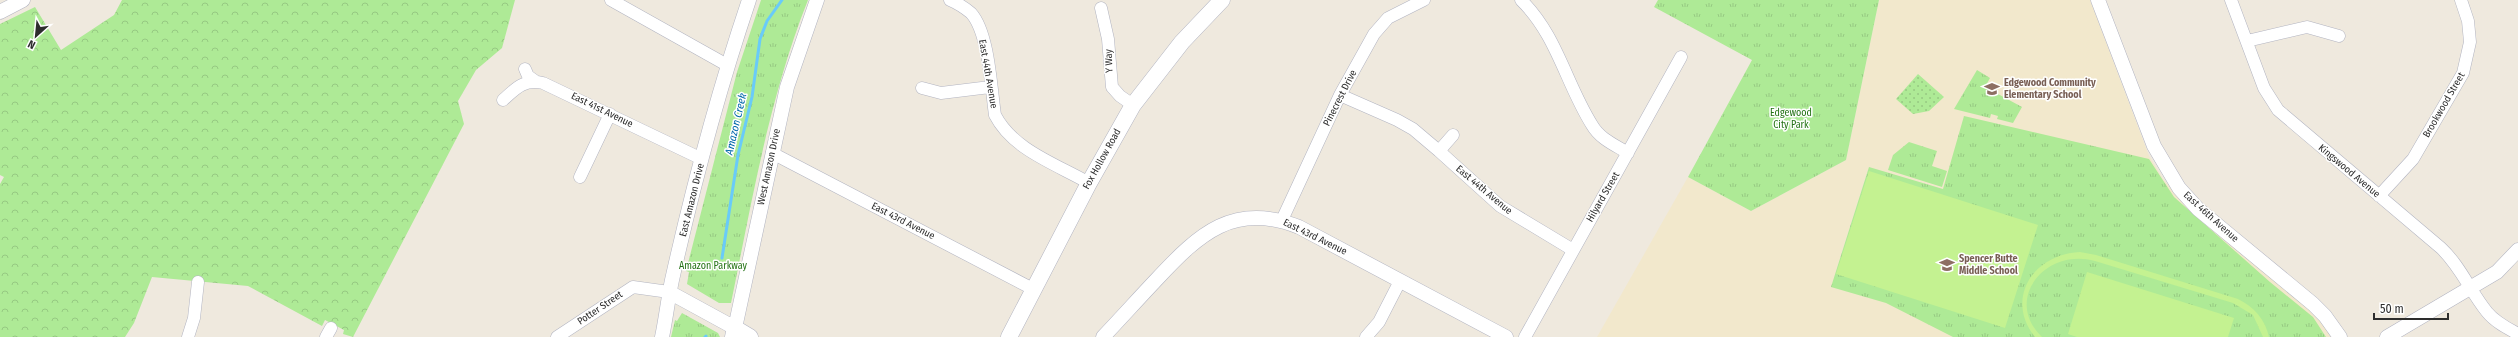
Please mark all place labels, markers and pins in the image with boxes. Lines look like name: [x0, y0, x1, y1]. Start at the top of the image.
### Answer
place label: Edgewood Community Elementary School: [2004, 77, 2096, 101]
school or university icon: Edgewood Community Elementary School: [1983, 80, 2001, 98]
place label: Spencer Butte Middle School: [1959, 253, 2018, 277]
school or university icon: Spencer Butte Middle School: [1938, 256, 1956, 274]

